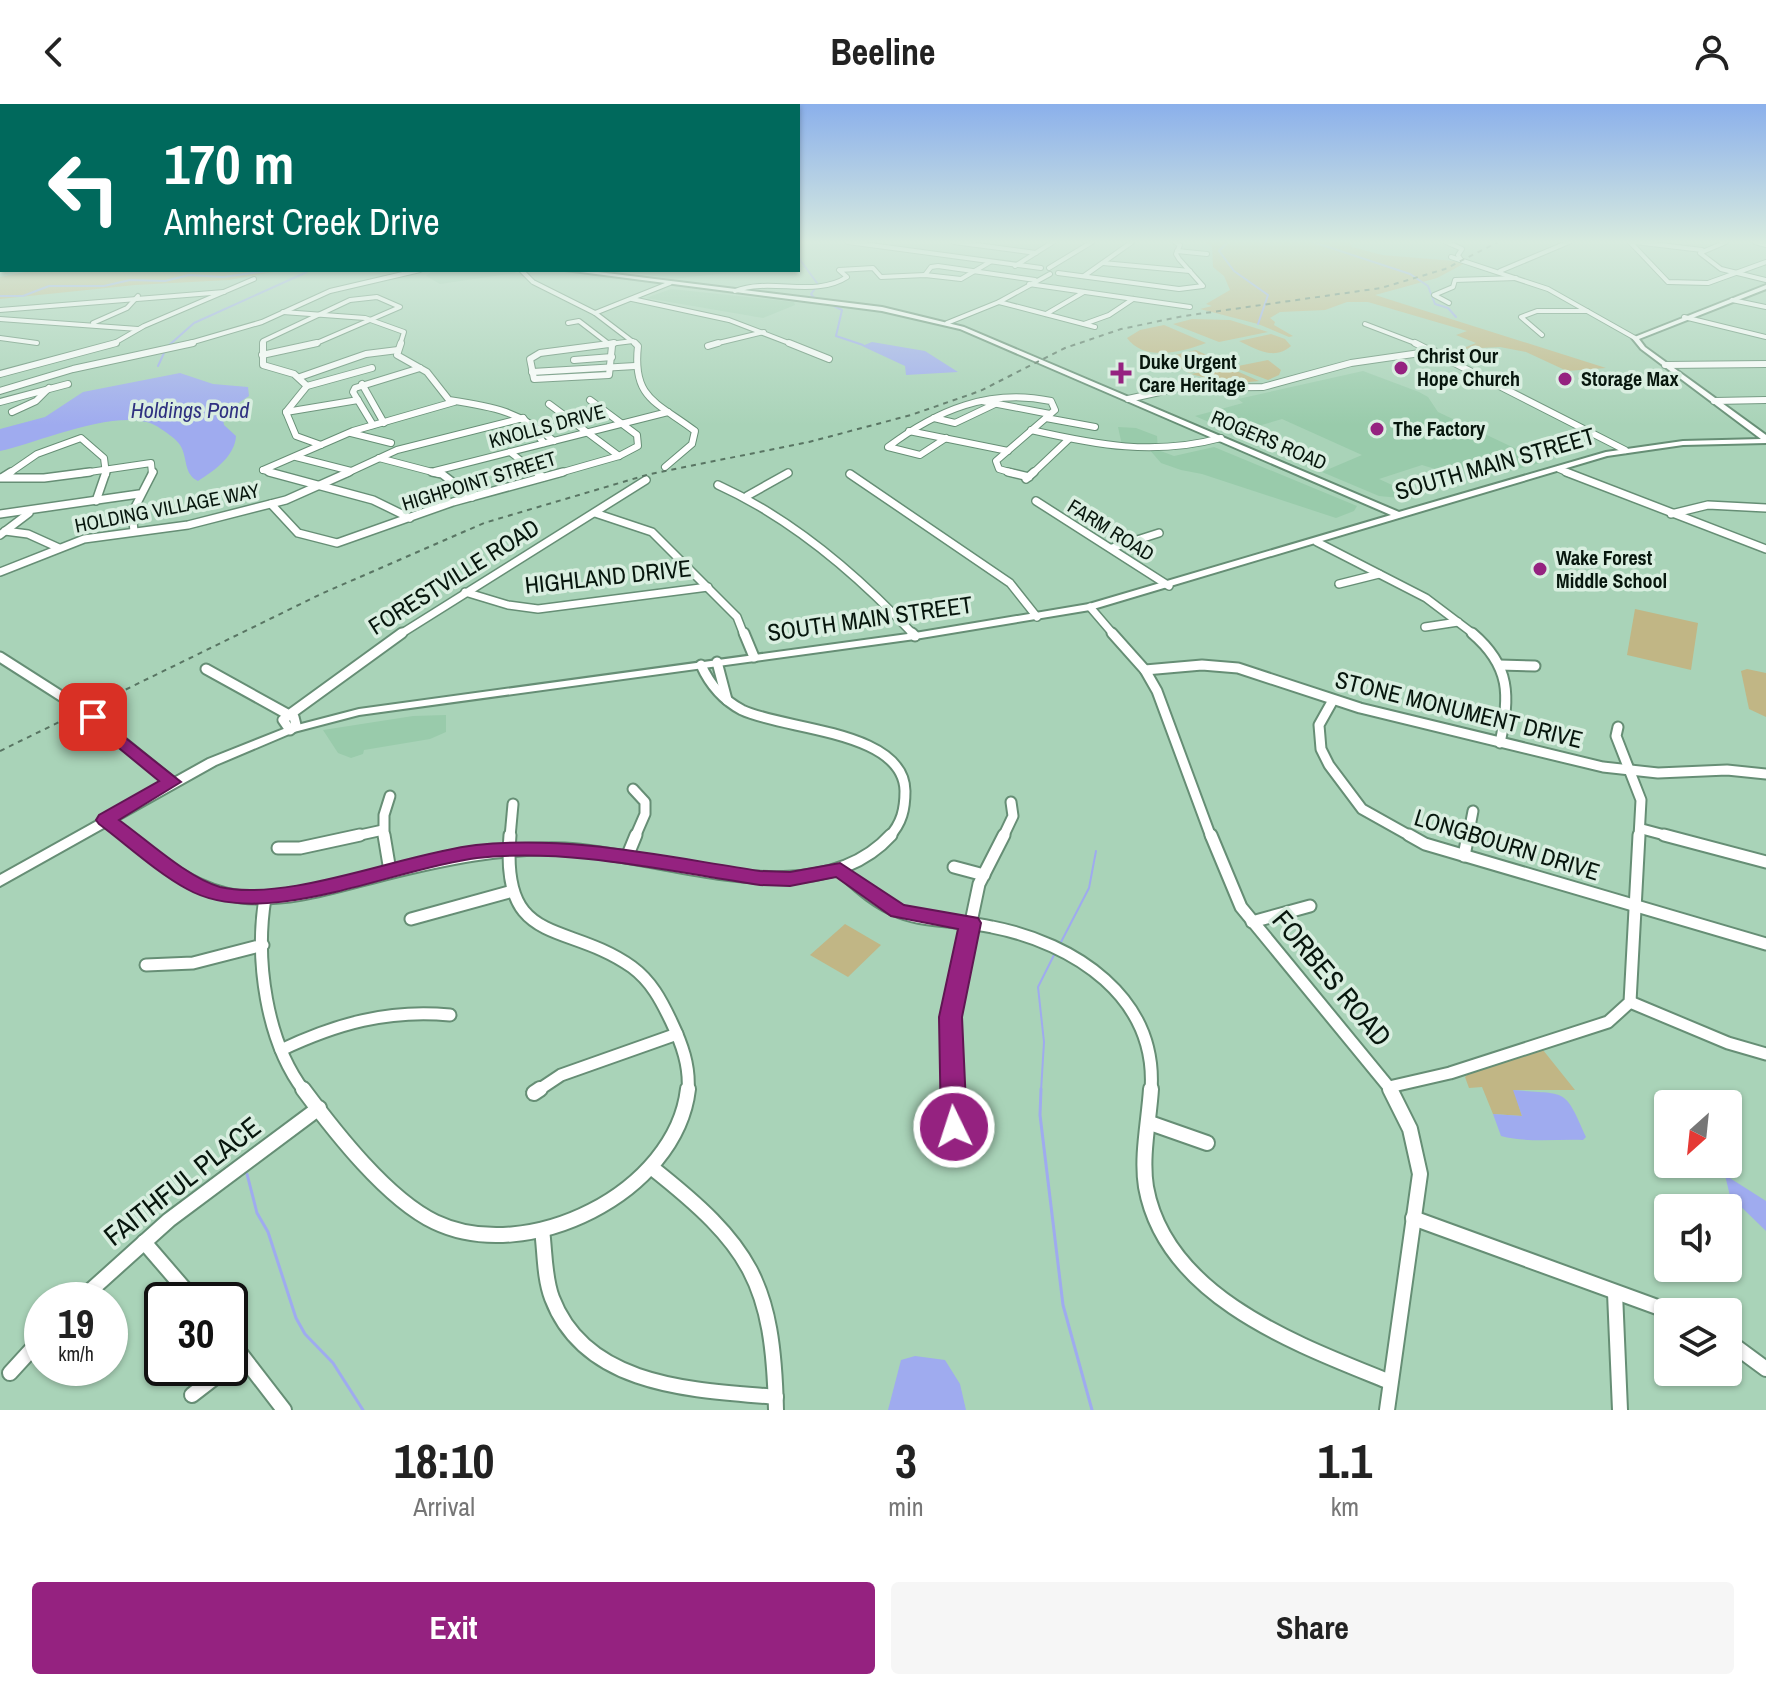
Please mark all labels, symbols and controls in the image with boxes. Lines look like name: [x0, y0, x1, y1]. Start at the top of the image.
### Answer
text: Beeline: [830, 28, 936, 76]
icon: back: [32, 30, 76, 74]
icon: person: [1690, 30, 1734, 74]
text: 170 m: [164, 126, 294, 201]
icon: left: [32, 136, 136, 240]
text: Amherst Creek Drive: [164, 198, 440, 246]
place label: Christ Our Hope Church: [1417, 342, 1520, 392]
place label: Duke Urgent Care Heritage: [1139, 348, 1246, 398]
marker: Christ Our Hope Church: [1392, 359, 1410, 377]
marker: Duke Urgent Care Heritage: [1110, 362, 1132, 384]
place label: Storage Max: [1581, 365, 1679, 392]
marker: Storage Max: [1556, 370, 1574, 388]
water label: Holdings Pond: [131, 395, 250, 425]
street label: KNOLLS DRIVE: [486, 397, 608, 454]
street label: ROGERS ROAD: [1207, 403, 1331, 476]
place label: The Factory: [1393, 415, 1486, 442]
street label: SOUTH MAIN STREET: [1391, 419, 1598, 507]
marker: The Factory: [1368, 420, 1386, 438]
street label: HIGHPOINT STREET: [398, 444, 559, 517]
street label: HOLDING VILLAGE WAY: [72, 476, 262, 539]
street label: FARM ROAD: [1063, 492, 1160, 567]
street label: FORESTVILLE ROAD: [362, 511, 545, 642]
place label: Wake Forest Middle School: [1556, 544, 1667, 594]
street label: HIGHLAND DRIVE: [523, 551, 693, 601]
marker: Wake Forest Middle School: [1531, 560, 1549, 578]
street label: SOUTH MAIN STREET: [765, 588, 974, 648]
street label: STONE MONUMENT DRIVE: [1332, 663, 1586, 755]
pin: [59, 683, 127, 751]
icon: arrive: [71, 695, 115, 739]
street label: LONGBOURN DRIVE: [1411, 801, 1604, 887]
street label: FORBES ROAD: [1264, 902, 1400, 1054]
position arrow: [912, 1085, 996, 1169]
north arrow: [1654, 1090, 1742, 1178]
map controls: [1654, 1090, 1742, 1386]
street label: FAITHFUL PLACE: [96, 1108, 268, 1254]
button: sound: [1654, 1194, 1742, 1282]
speed limit sign: 30: [144, 1282, 248, 1386]
text: 19: [58, 1297, 94, 1350]
button: layers: [1654, 1298, 1742, 1386]
text: km/h: [58, 1340, 94, 1367]
text: 18:10: [394, 1428, 494, 1493]
text: 3: [895, 1428, 917, 1493]
text: 1.1: [1318, 1428, 1372, 1493]
text: Arrival: [413, 1489, 475, 1524]
text: min: [888, 1489, 924, 1524]
text: km: [1331, 1489, 1359, 1524]
button: Exit: [32, 1582, 875, 1674]
button: Share: [891, 1582, 1734, 1674]

